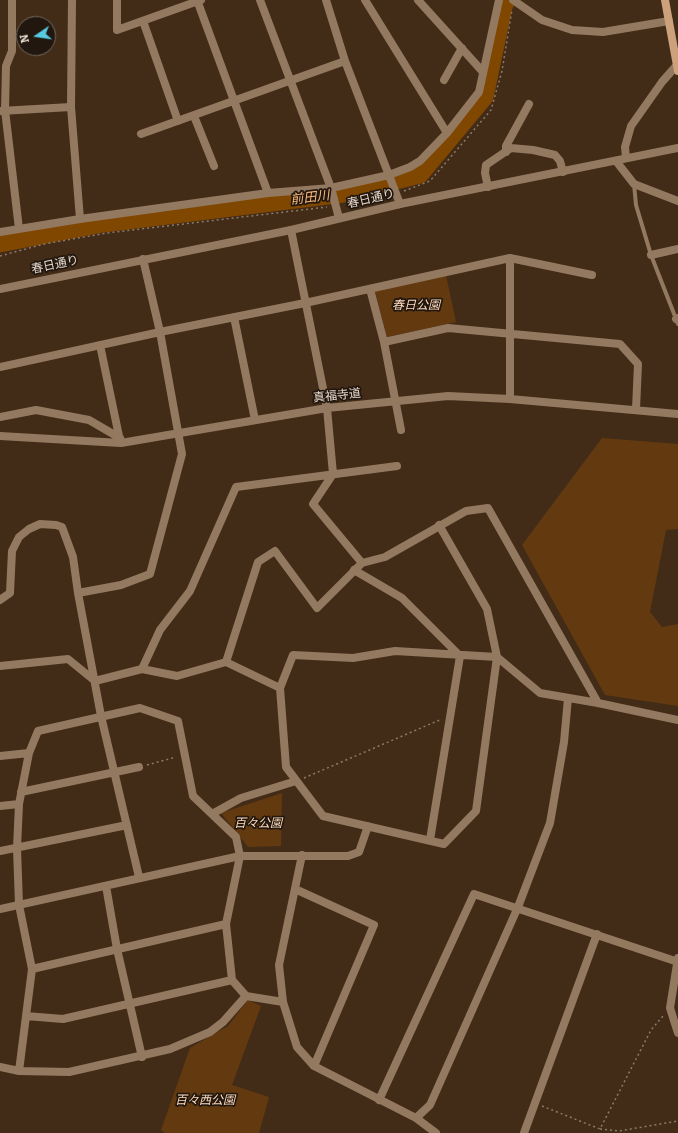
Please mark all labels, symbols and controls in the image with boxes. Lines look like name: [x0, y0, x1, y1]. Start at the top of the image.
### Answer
north arrow: [16, 16, 56, 56]
text: N: [18, 33, 32, 44]
street label: 春日通り: [346, 187, 396, 211]
water label: 前田川: [290, 188, 330, 208]
street label: 春日通り: [30, 253, 80, 277]
park label: 春日公園: [392, 299, 440, 313]
street label: 真福寺道: [312, 386, 362, 406]
park label: 百々公園: [234, 817, 282, 831]
park label: 百々西公園: [175, 1094, 235, 1108]

